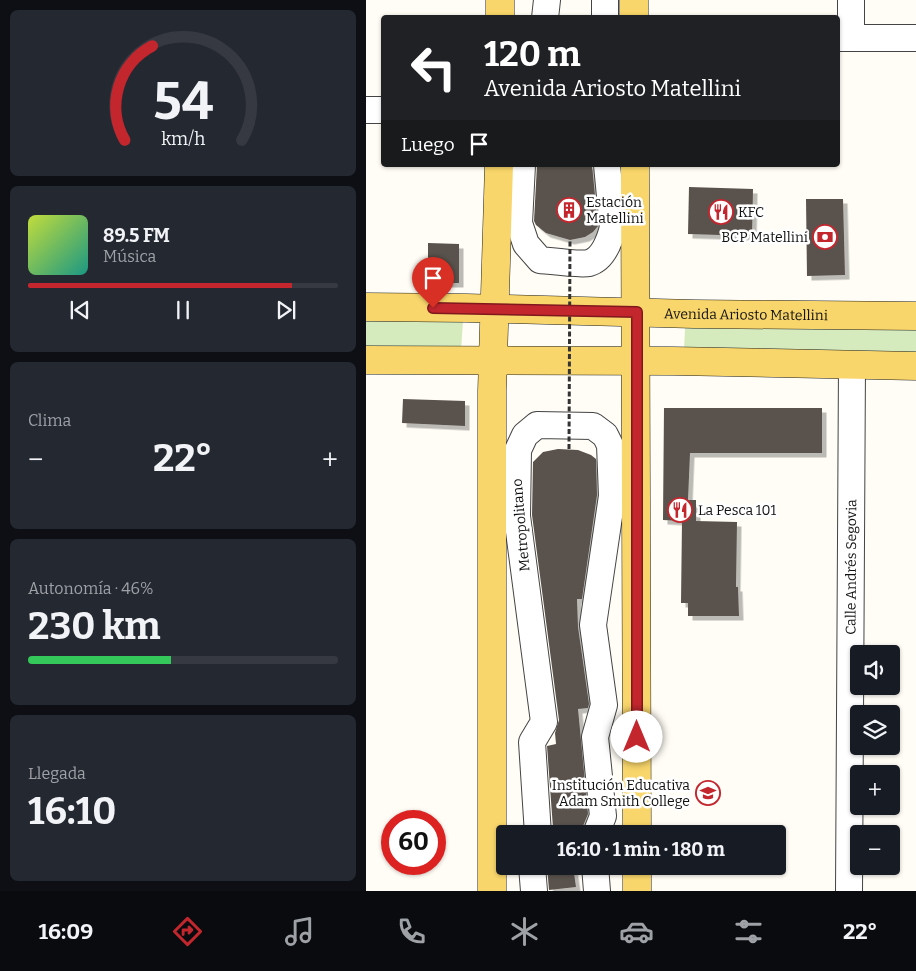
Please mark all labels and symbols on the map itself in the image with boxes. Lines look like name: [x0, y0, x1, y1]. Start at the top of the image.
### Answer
place label: Estación Matellini: [586, 194, 644, 227]
building icon: Estación Matellini: [556, 197, 582, 223]
restaurant icon: KFC: [708, 199, 734, 225]
place label: KFC: [738, 204, 764, 221]
bank icon: BCP Matellini: [812, 224, 838, 250]
place label: BCP Matellini: [721, 229, 808, 246]
pin: [412, 257, 454, 308]
street label: Avenida Ariosto Matellini: [664, 305, 828, 324]
street label: Metropolitano: [508, 478, 534, 572]
restaurant icon: La Pesca 101: [667, 497, 693, 523]
street label: Calle Andrés Segovia: [842, 499, 860, 635]
place label: La Pesca 101: [698, 502, 776, 519]
position arrow: [610, 710, 662, 762]
place label: Institución Educativa Adam Smith College: [552, 777, 690, 810]
school or university icon: Institución Educativa Adam Smith College: [695, 780, 721, 806]
speed limit sign: 60: [381, 810, 446, 875]

